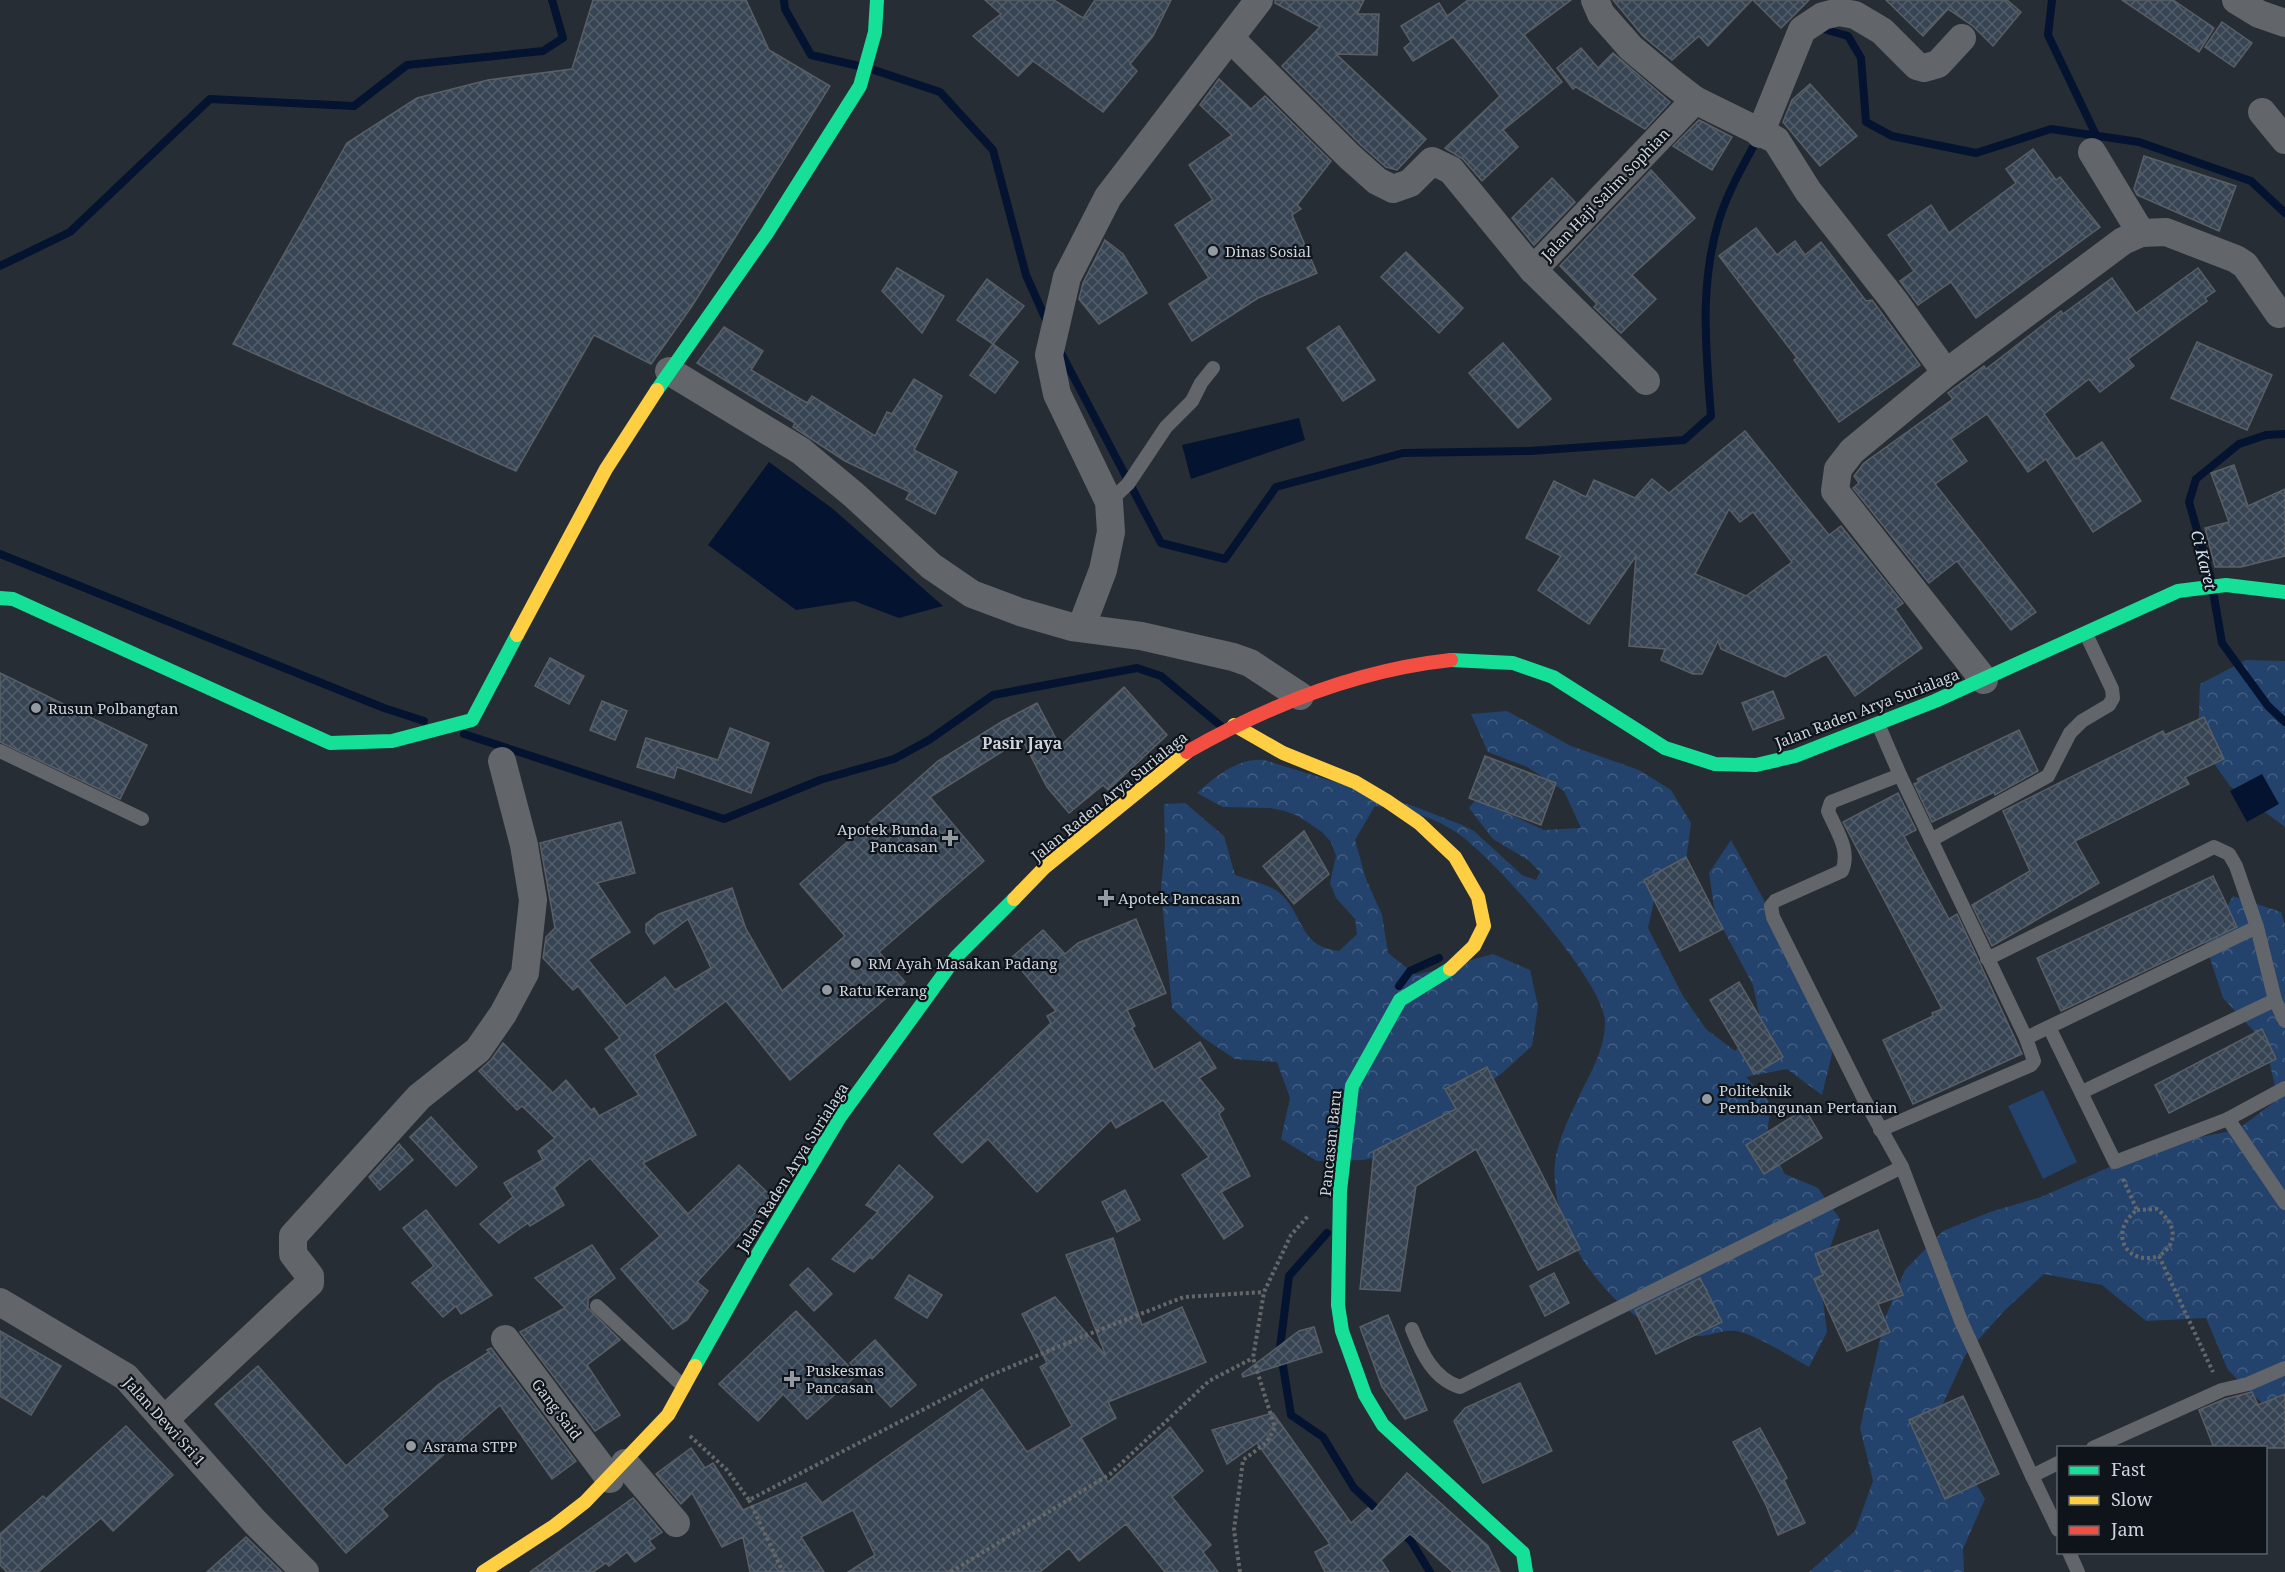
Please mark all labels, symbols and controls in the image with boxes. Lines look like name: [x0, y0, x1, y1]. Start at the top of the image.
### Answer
street label: Jalan Haji Salim Sophian: [1536, 123, 1674, 265]
place label: Dinas Sosial: [1225, 241, 1311, 261]
marker: Dinas Sosial: [1206, 244, 1220, 258]
water label: Ci Karet: [2186, 528, 2222, 592]
street label: Jalan Raden Arya Surialaga: [1771, 664, 1962, 753]
place label: Rusun Polbangtan: [48, 698, 179, 718]
marker: Rusun Polbangtan: [29, 701, 43, 715]
street label: Jalan Raden Arya Surialaga: [1026, 727, 1191, 866]
district label: Pasir Jaya: [982, 732, 1062, 754]
place label: Apotek Bunda Pancasan: [837, 819, 938, 856]
marker: Apotek Bunda Pancasan: [943, 831, 957, 845]
place label: Apotek Pancasan: [1118, 888, 1241, 908]
marker: Apotek Pancasan: [1099, 891, 1113, 905]
place label: RM Ayah Masakan Padang: [868, 953, 1057, 973]
marker: RM Ayah Masakan Padang: [849, 956, 863, 970]
place label: Ratu Kerang: [839, 980, 927, 1000]
marker: Ratu Kerang: [820, 983, 834, 997]
street label: Jalan Raden Arya Surialaga: [731, 1079, 852, 1256]
place label: Politeknik Pembangunan Pertanian: [1719, 1080, 1898, 1117]
street label: Pancasan Baru: [1314, 1088, 1346, 1197]
marker: Politeknik Pembangunan Pertanian: [1700, 1092, 1714, 1106]
place label: Puskesmas Pancasan: [806, 1360, 884, 1397]
marker: Puskesmas Pancasan: [783, 1370, 801, 1388]
street label: Jalan Dewi Sri 1: [119, 1371, 210, 1470]
street label: Gang Said: [528, 1374, 586, 1444]
place label: Asrama STPP: [423, 1436, 517, 1456]
marker: Asrama STPP: [404, 1439, 418, 1453]
legend: [2057, 1446, 2267, 1554]
text: Fast: [2111, 1457, 2146, 1481]
text: Slow: [2111, 1487, 2153, 1511]
text: Jam: [2110, 1517, 2145, 1541]

